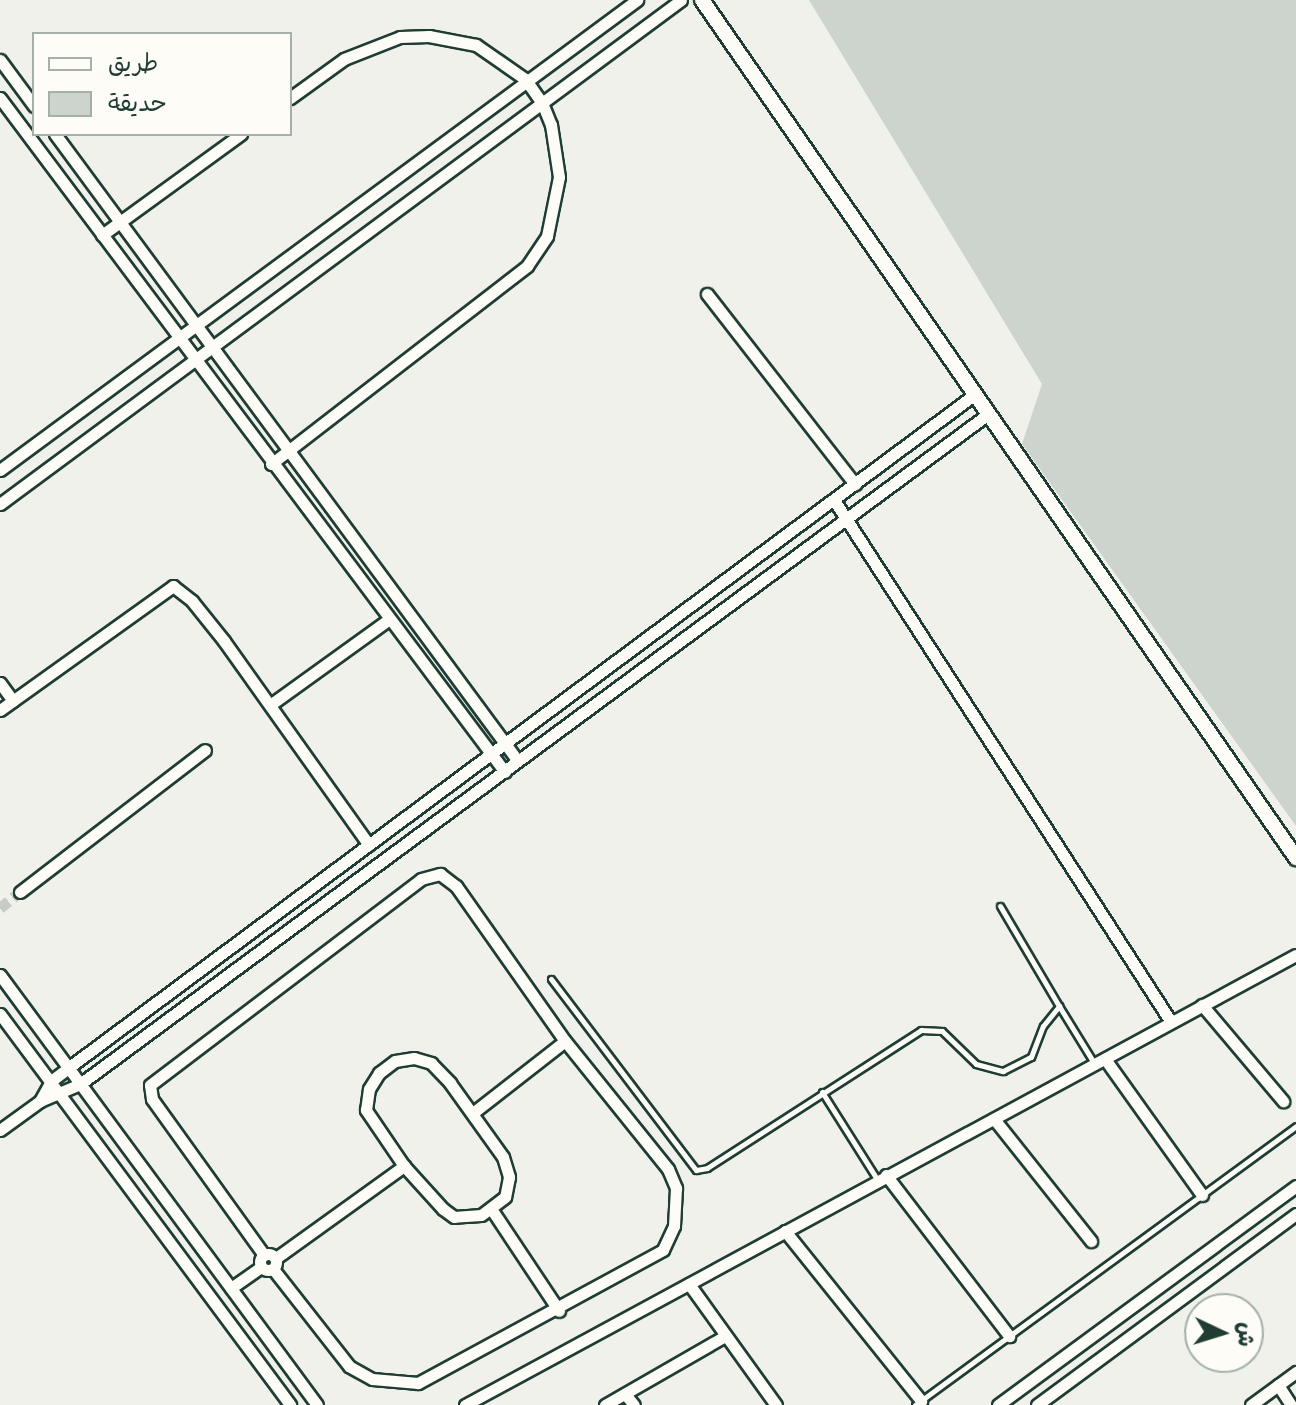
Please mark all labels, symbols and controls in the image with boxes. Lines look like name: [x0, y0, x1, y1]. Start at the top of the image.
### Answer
legend: [32, 32, 292, 136]
text: طريق: [108, 48, 158, 78]
text: حديقة: [108, 88, 167, 118]
north arrow: [1184, 1293, 1264, 1373]
text: ش: [1231, 1321, 1261, 1348]

